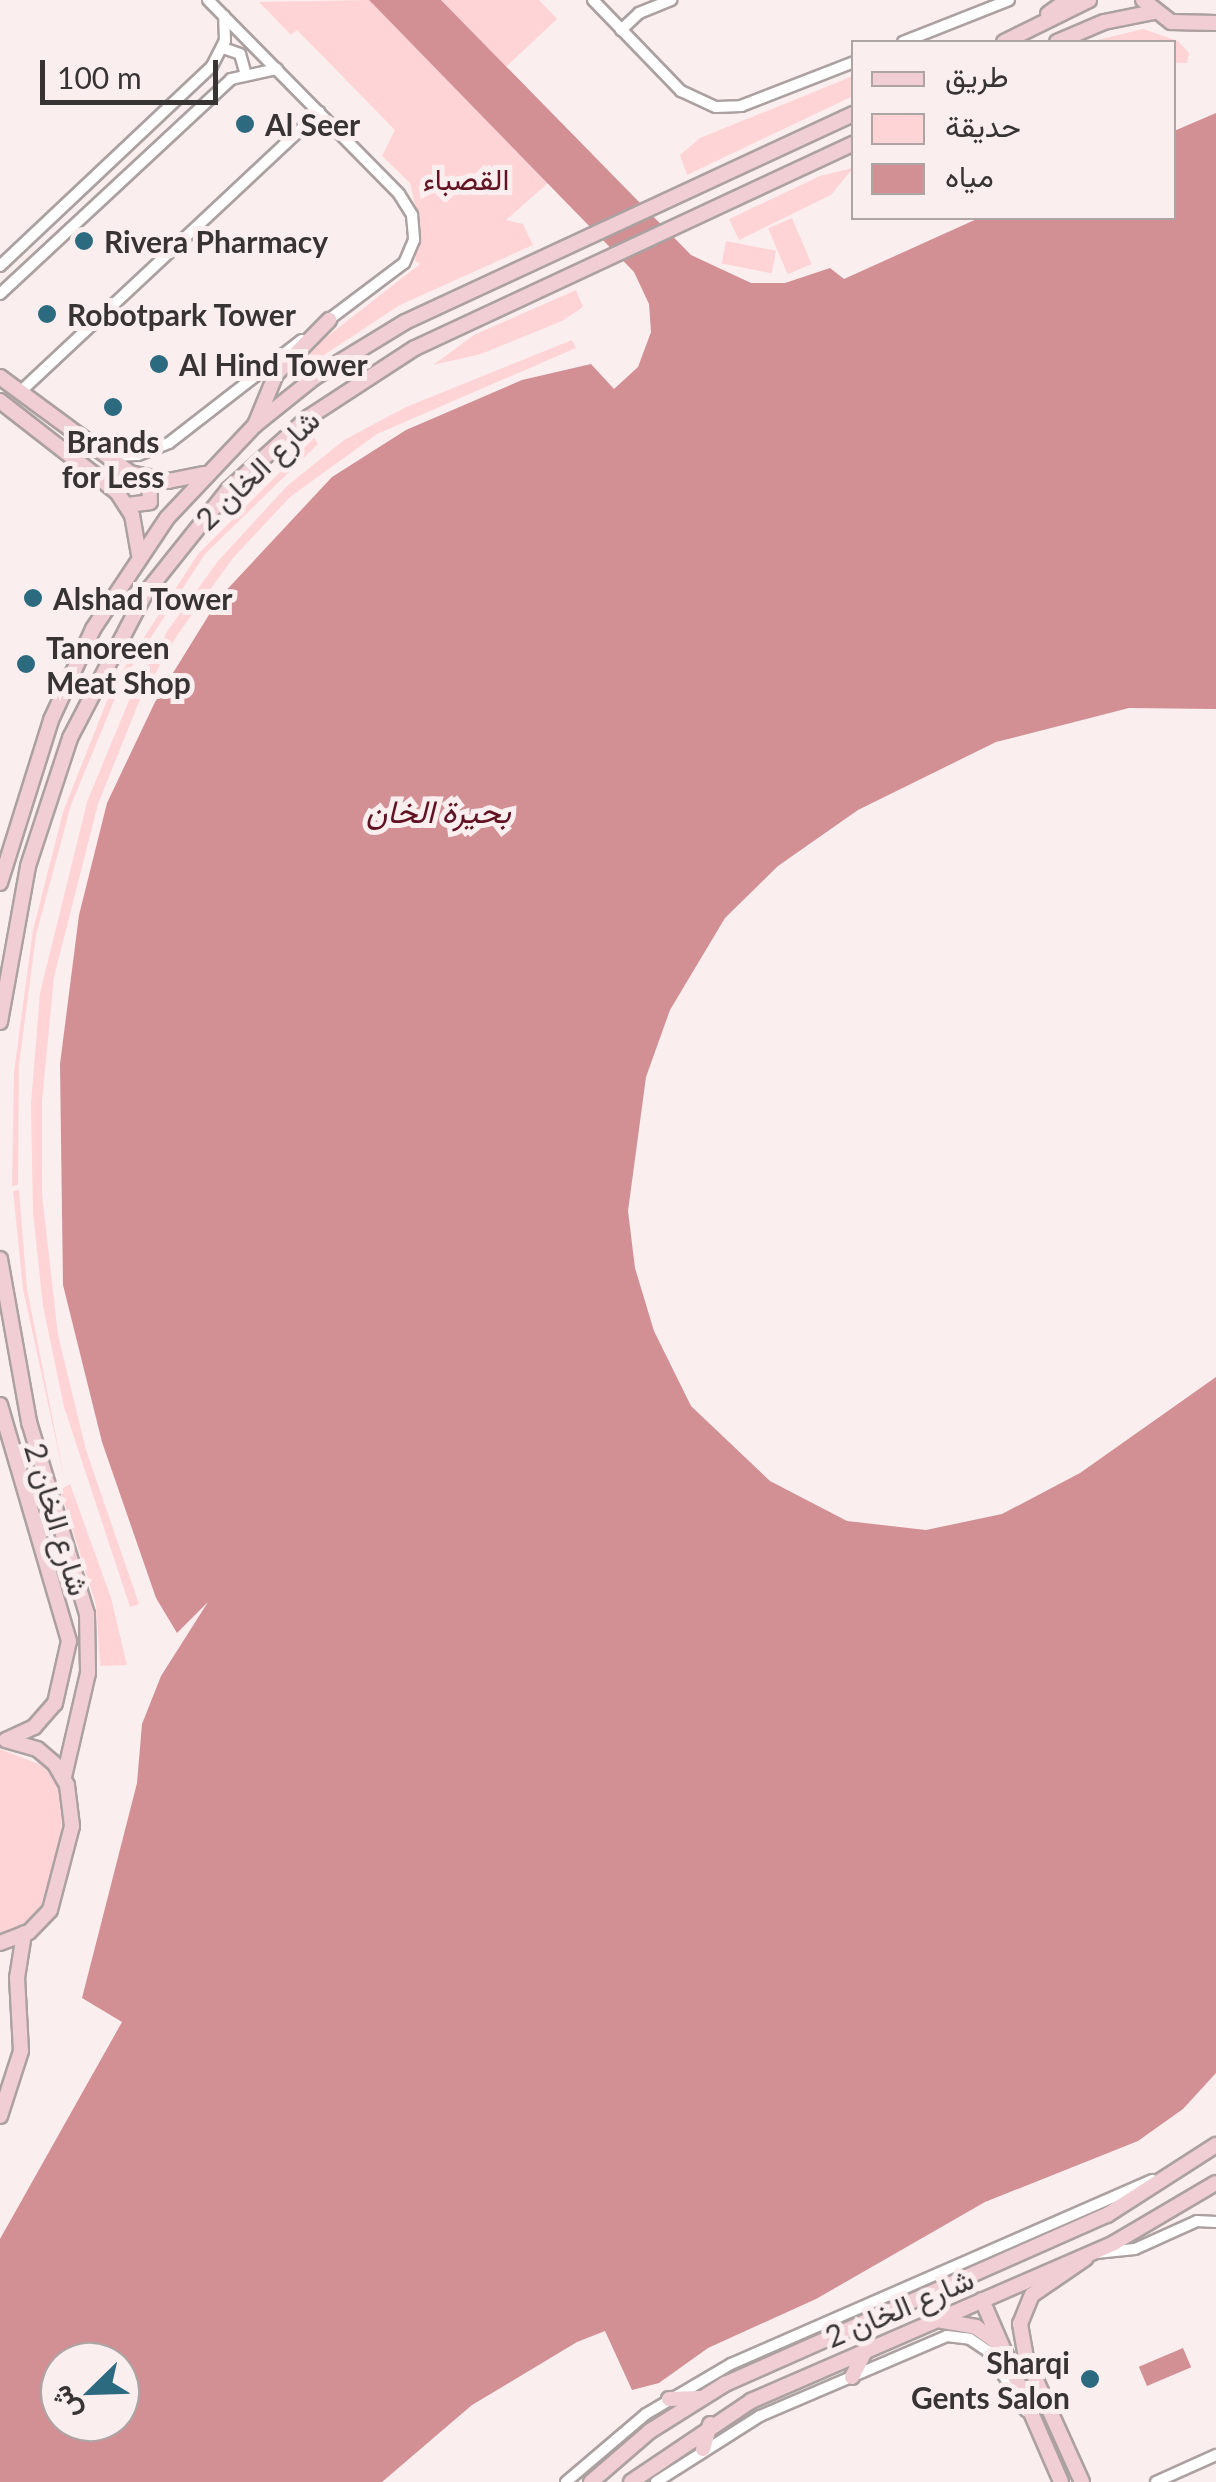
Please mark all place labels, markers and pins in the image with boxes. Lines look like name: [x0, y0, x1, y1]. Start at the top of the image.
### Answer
place label: Al Seer: [265, 106, 360, 142]
marker: Al Seer: [234, 113, 256, 135]
place label: Rivera Pharmacy: [104, 223, 328, 259]
marker: Rivera Pharmacy: [73, 230, 95, 252]
place label: Robotpark Tower: [67, 296, 297, 332]
marker: Robotpark Tower: [36, 303, 58, 325]
place label: Al Hind Tower: [179, 346, 369, 382]
marker: Al Hind Tower: [148, 353, 170, 375]
marker: Brands for Less: [102, 396, 124, 418]
place label: Brands for Less: [61, 423, 165, 494]
place label: Alshad Tower: [53, 580, 233, 616]
marker: Alshad Tower: [22, 587, 44, 609]
place label: Tanoreen Meat Shop: [46, 629, 191, 700]
marker: Tanoreen Meat Shop: [15, 653, 37, 675]
place label: Sharqi Gents Salon: [911, 2344, 1070, 2414]
marker: Sharqi Gents Salon: [1079, 2368, 1101, 2390]

